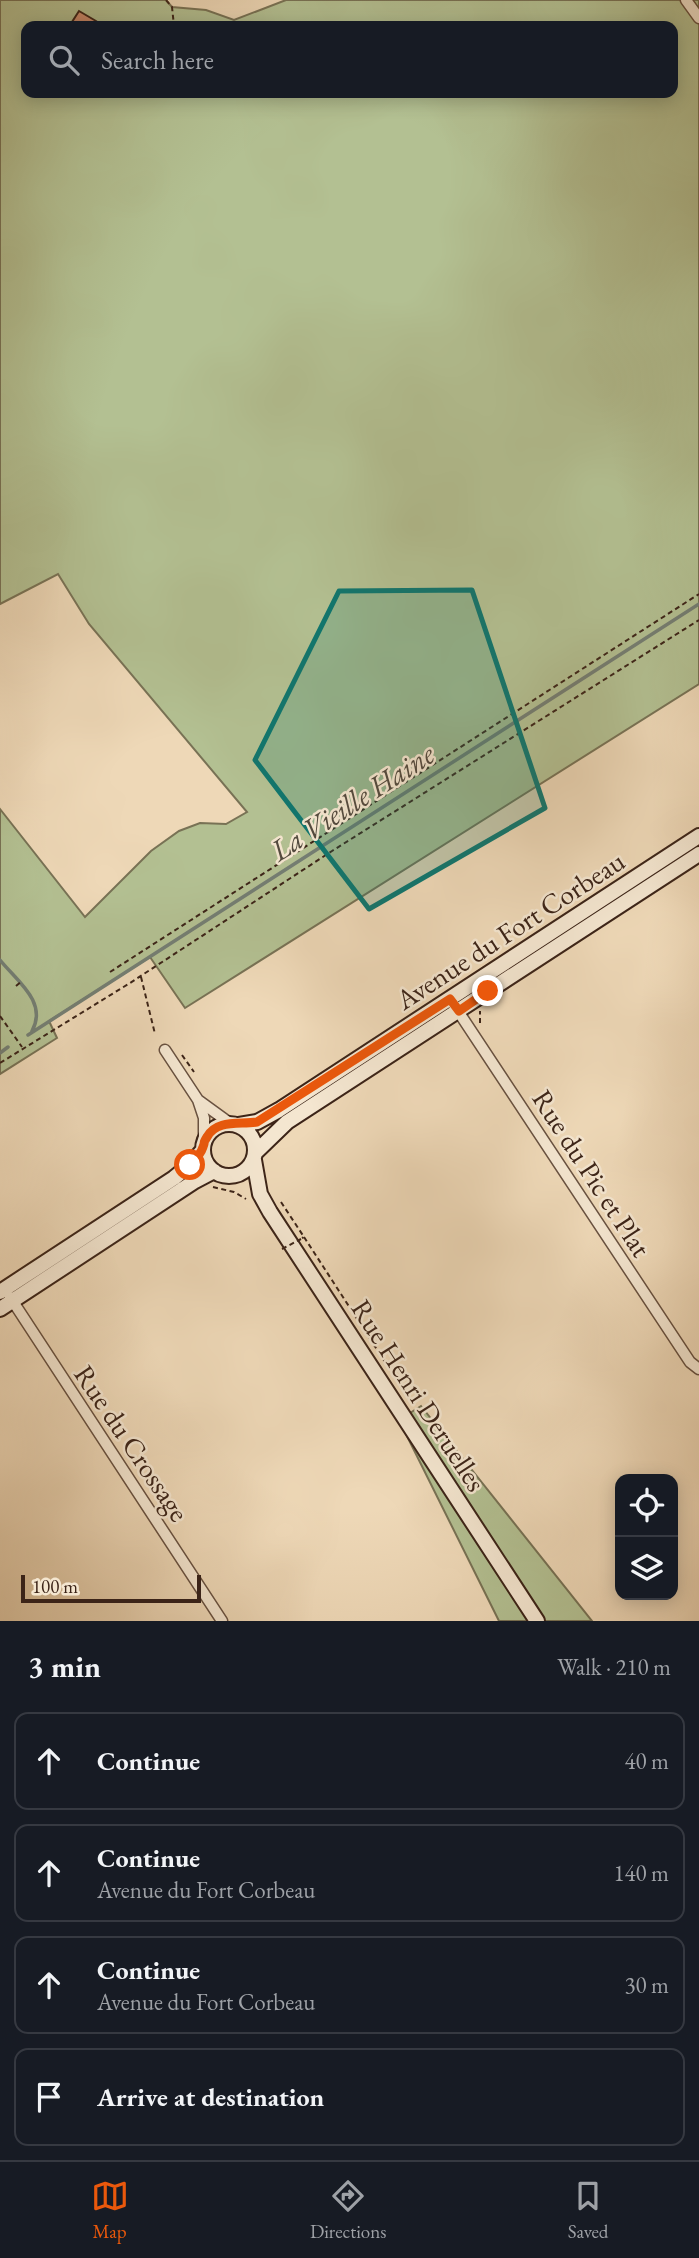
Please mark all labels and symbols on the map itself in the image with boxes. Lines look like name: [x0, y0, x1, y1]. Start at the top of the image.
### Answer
water label: La Vieille Haine: [261, 734, 442, 870]
street label: Avenue du Fort Corbeau: [388, 842, 632, 1018]
route end: [472, 975, 503, 1006]
street label: Rue du Pic et Plat: [524, 1082, 660, 1264]
route start: [174, 1149, 205, 1180]
street label: Rue Henri Deruelles: [343, 1292, 495, 1498]
street label: Rue du Crossage: [66, 1358, 198, 1528]
scale bar: [21, 1572, 201, 1604]

